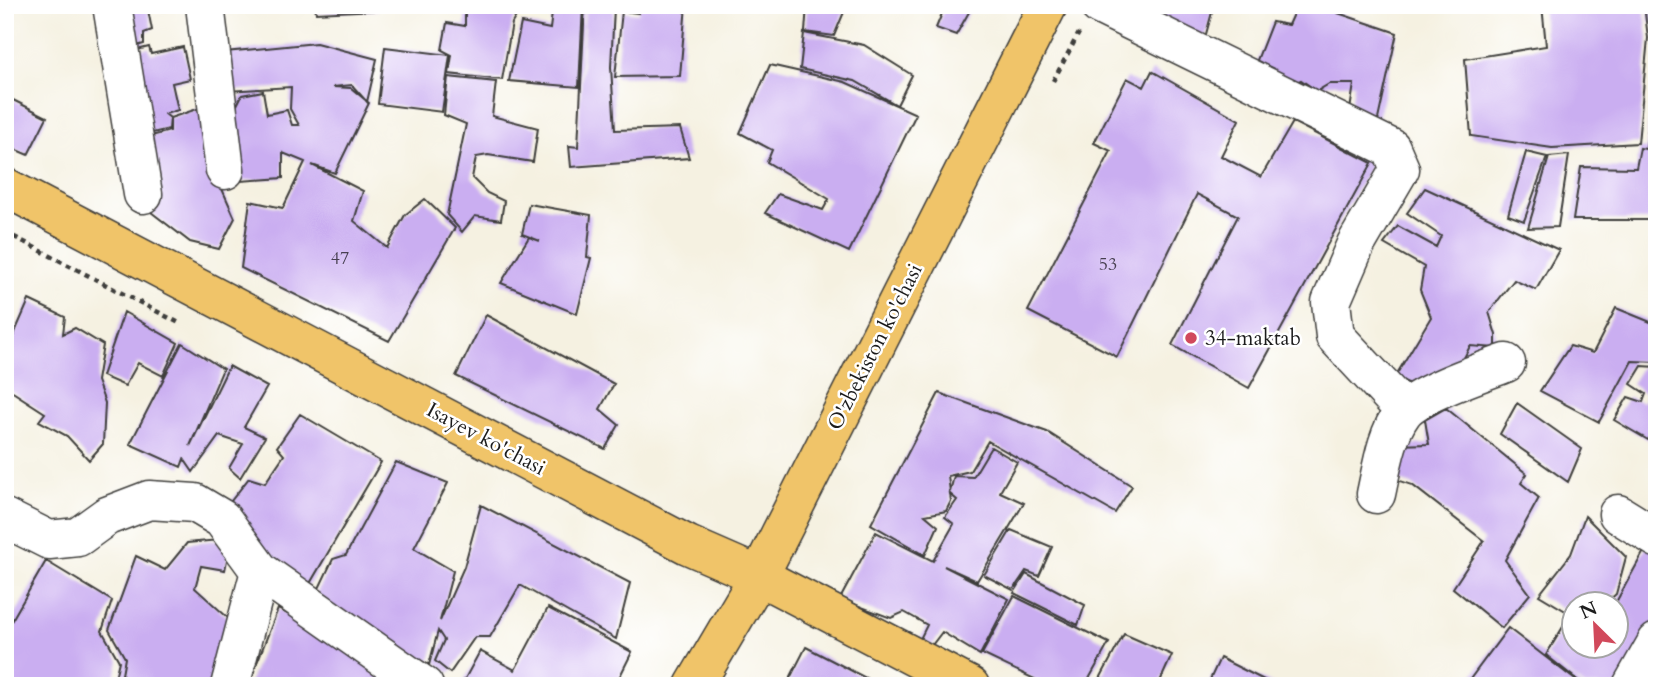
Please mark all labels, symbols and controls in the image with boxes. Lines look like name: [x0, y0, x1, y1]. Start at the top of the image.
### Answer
house number: 47: [331, 246, 349, 271]
house number: 53: [1099, 252, 1117, 277]
street label: O'zbekiston ko'chasi: [820, 259, 930, 435]
place label: 34-maktab: [1205, 324, 1301, 353]
marker: 34-maktab: [1183, 330, 1199, 346]
street label: Isayev ko'chasi: [422, 396, 551, 483]
north arrow: [1560, 590, 1630, 660]
text: N: [1576, 595, 1602, 626]

